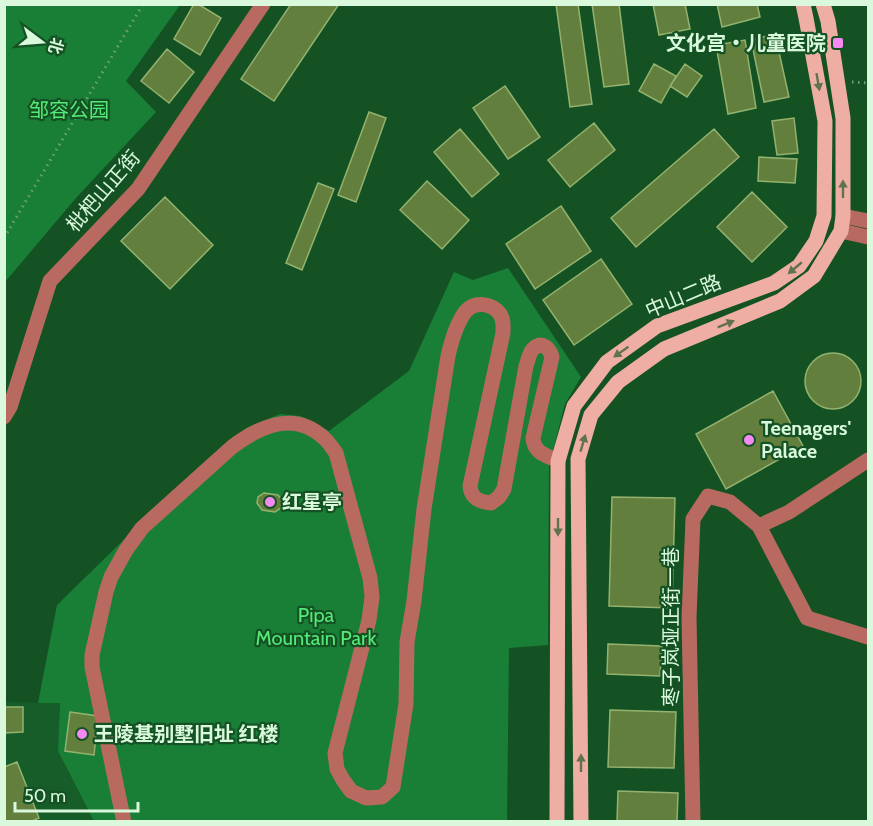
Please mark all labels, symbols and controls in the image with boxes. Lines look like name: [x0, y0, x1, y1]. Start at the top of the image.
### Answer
north arrow: [12, 12, 72, 72]
place label: 文化宫‧儿童医院: [666, 31, 826, 55]
text: 北: [45, 36, 67, 56]
marker: 文化宫‧儿童医院: [831, 36, 845, 50]
one-way arrow: [814, 73, 823, 92]
park label: 邹容公园: [29, 98, 109, 122]
street label: 枇杷山正街: [61, 145, 145, 237]
one-way arrow: [838, 180, 848, 199]
one-way arrow: [787, 261, 803, 274]
street label: 中山二路: [641, 269, 725, 323]
one-way arrow: [717, 319, 735, 328]
one-way arrow: [613, 346, 629, 357]
place label: Teenagers' Palace: [761, 416, 852, 463]
marker: Teenagers' Palace: [742, 433, 756, 447]
one-way arrow: [579, 434, 588, 452]
place label: 红星亭: [282, 490, 342, 514]
marker: 红星亭: [263, 495, 277, 509]
one-way arrow: [553, 517, 563, 536]
street label: 枣子岚垭正街一巷: [659, 547, 683, 707]
park label: Pipa Mountain Park: [256, 603, 376, 650]
place label: 王陵基别墅旧址 红楼: [94, 722, 279, 746]
marker: 王陵基别墅旧址 红楼: [75, 727, 89, 741]
one-way arrow: [576, 754, 585, 773]
scale bar: [15, 775, 138, 813]
text: 50 m: [24, 785, 66, 807]

